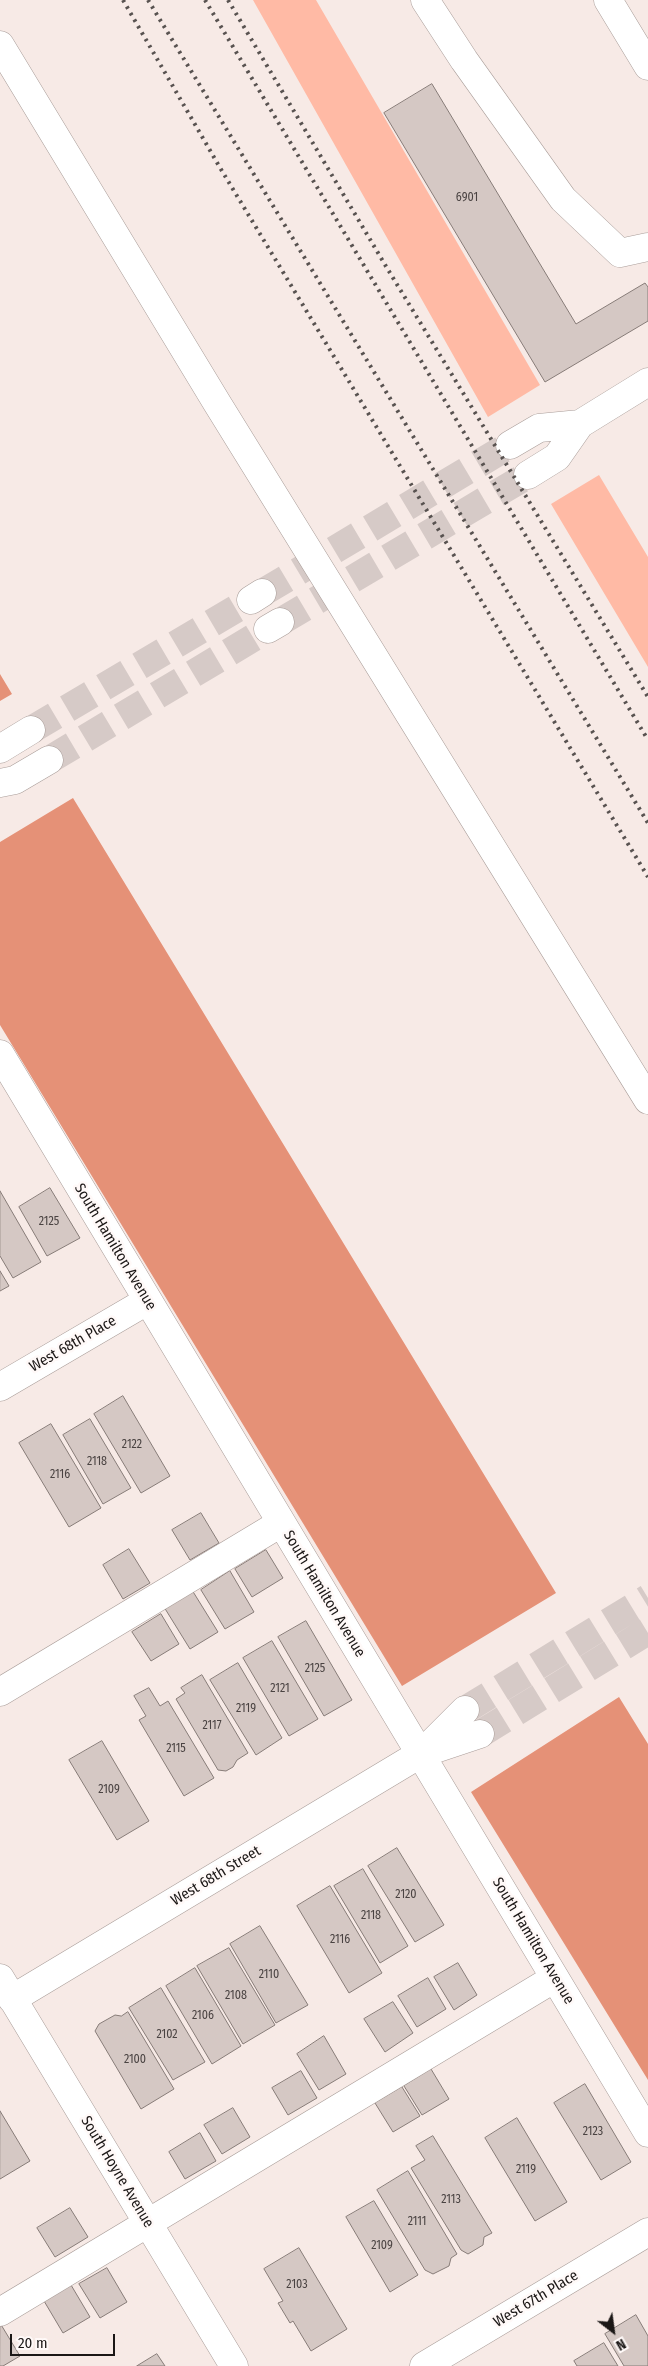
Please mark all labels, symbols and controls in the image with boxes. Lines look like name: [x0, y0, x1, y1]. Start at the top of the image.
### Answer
house number: 6901: [456, 191, 478, 205]
street label: South Hamilton Avenue: [70, 1181, 160, 1313]
house number: 2125: [39, 1215, 59, 1229]
street label: West 68th Place: [26, 1312, 120, 1376]
house number: 2122: [122, 1438, 142, 1452]
house number: 2118: [87, 1455, 107, 1469]
house number: 2116: [50, 1468, 70, 1482]
street label: South Hamilton Avenue: [279, 1528, 369, 1660]
house number: 2125: [305, 1662, 325, 1676]
house number: 2121: [270, 1682, 290, 1696]
house number: 2119: [236, 1702, 256, 1716]
house number: 2117: [202, 1719, 222, 1733]
house number: 2115: [166, 1742, 186, 1756]
house number: 2109: [98, 1783, 120, 1797]
street label: West 68th Street: [168, 1842, 264, 1910]
street label: South Hamilton Avenue: [488, 1875, 578, 2007]
house number: 2120: [395, 1888, 417, 1902]
house number: 2118: [361, 1909, 381, 1923]
house number: 2116: [330, 1933, 350, 1947]
house number: 2110: [259, 1968, 279, 1982]
house number: 2108: [225, 1989, 247, 2003]
house number: 2106: [192, 2009, 214, 2023]
house number: 2102: [156, 2028, 178, 2042]
house number: 2100: [124, 2053, 146, 2067]
street label: South Hoyne Avenue: [77, 2113, 157, 2231]
house number: 2123: [583, 2125, 603, 2139]
house number: 2119: [516, 2163, 536, 2177]
house number: 2113: [441, 2193, 461, 2207]
house number: 2111: [408, 2215, 426, 2229]
house number: 2109: [371, 2239, 393, 2253]
street label: West 67th Place: [490, 2267, 582, 2331]
house number: 2103: [286, 2278, 308, 2292]
north arrow: [588, 2306, 638, 2356]
scale bar: [12, 2324, 118, 2356]
text: 20 m: [18, 2334, 48, 2352]
text: N: [613, 2335, 629, 2354]

